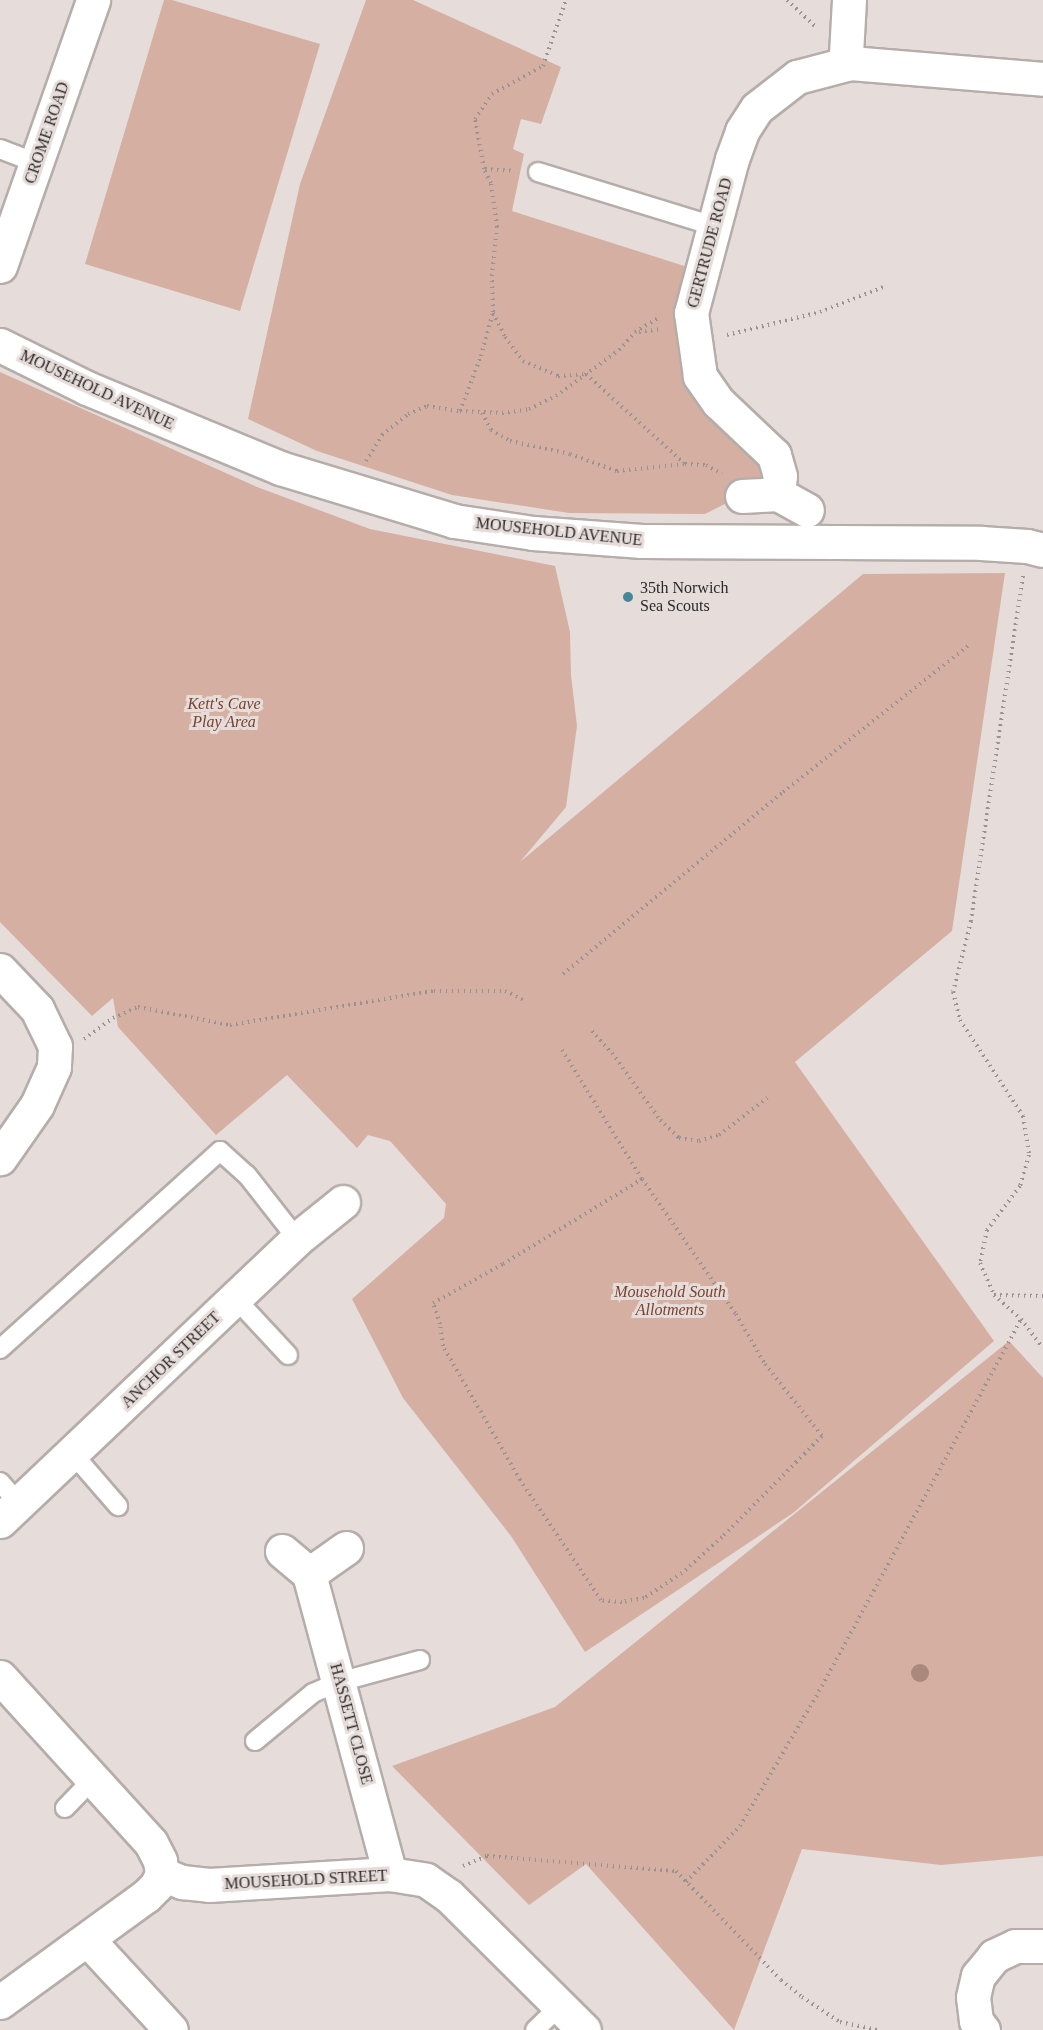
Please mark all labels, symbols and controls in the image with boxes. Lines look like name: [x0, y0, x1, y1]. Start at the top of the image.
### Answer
street label: CROME ROAD: [21, 80, 73, 186]
street label: GERTRUDE ROAD: [683, 176, 737, 310]
street label: MOUSEHOLD AVENUE: [17, 346, 177, 434]
street label: MOUSEHOLD AVENUE: [474, 514, 644, 550]
place label: 35th Norwich Sea Scouts: [640, 578, 728, 616]
marker: 35th Norwich Sea Scouts: [621, 590, 635, 604]
park label: Kett's Cave Play Area: [187, 694, 261, 732]
park label: Mousehold South Allotments: [614, 1282, 726, 1320]
street label: ANCHOR STREET: [117, 1308, 225, 1412]
street label: HASSETT CLOSE: [326, 1661, 376, 1787]
street label: MOUSEHOLD STREET: [224, 1866, 388, 1894]

